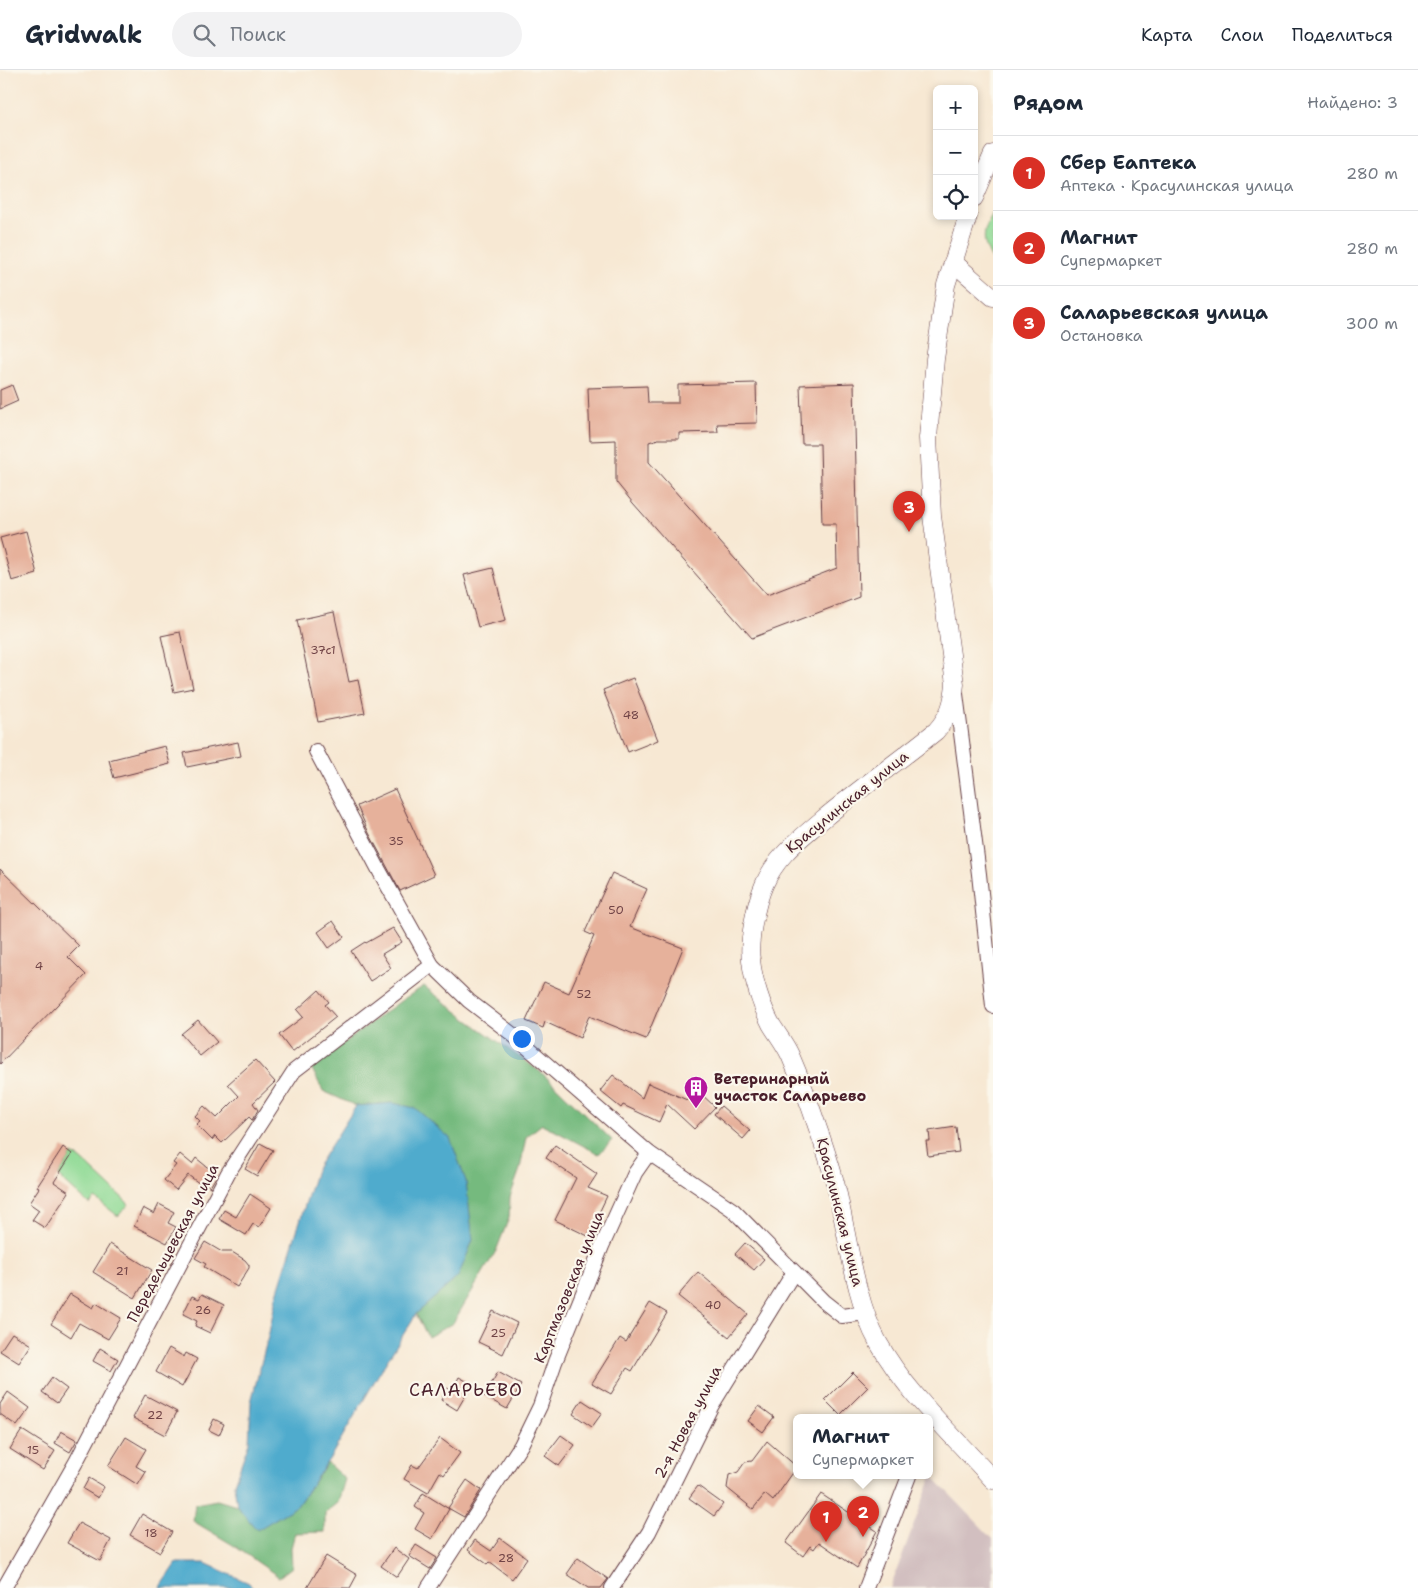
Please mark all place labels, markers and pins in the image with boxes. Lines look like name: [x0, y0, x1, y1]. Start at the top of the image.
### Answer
pin: 3: [893, 491, 925, 532]
place label: Ветеринарный участок Саларьево: [714, 1069, 867, 1106]
building icon: Ветеринарный участок Саларьево: [683, 1075, 709, 1109]
pin: 2: [847, 1496, 879, 1537]
pin: 1: [810, 1501, 842, 1542]

